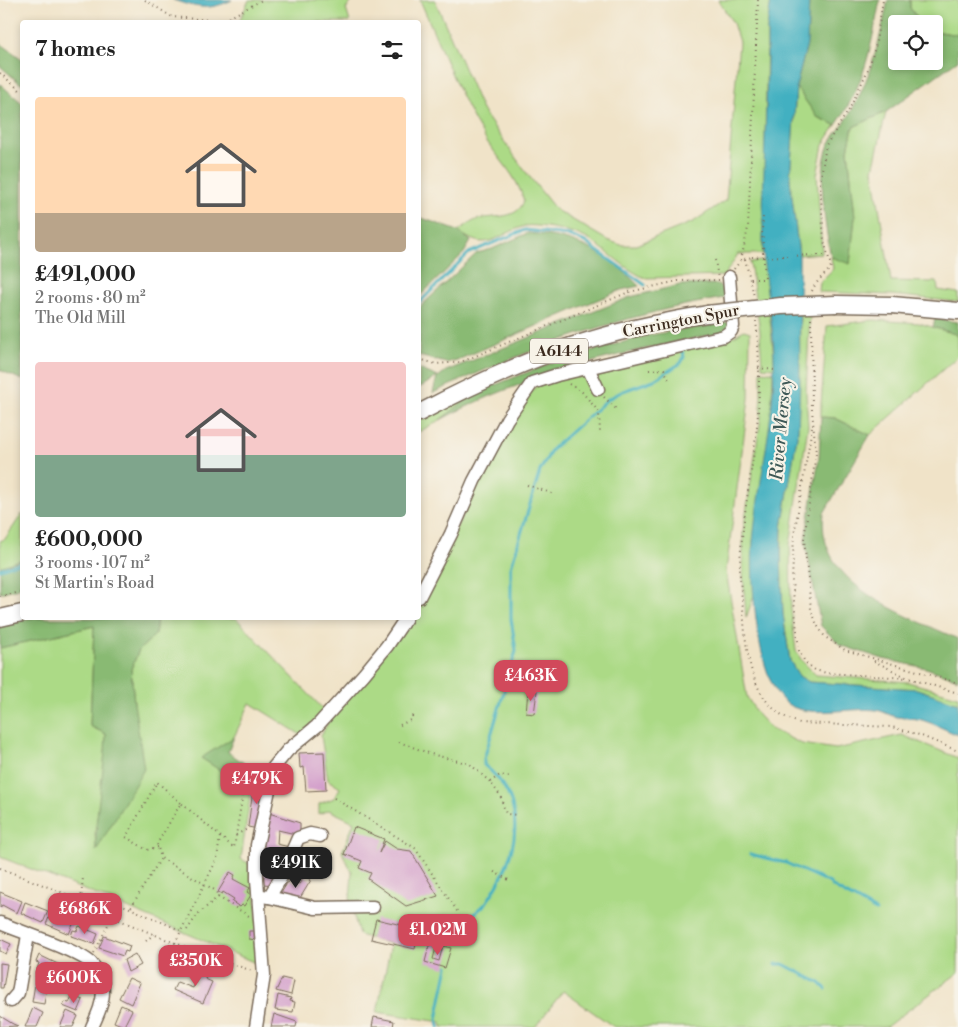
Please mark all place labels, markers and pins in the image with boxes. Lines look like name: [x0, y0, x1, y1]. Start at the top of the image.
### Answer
pin: £463K: [496, 660, 566, 702]
pin: £479K: [222, 762, 292, 805]
pin: £491K: [261, 846, 331, 889]
pin: £686K: [50, 892, 120, 935]
pin: £1.02M: [397, 914, 479, 956]
pin: £350K: [161, 944, 231, 987]
pin: £600K: [39, 962, 109, 1004]

